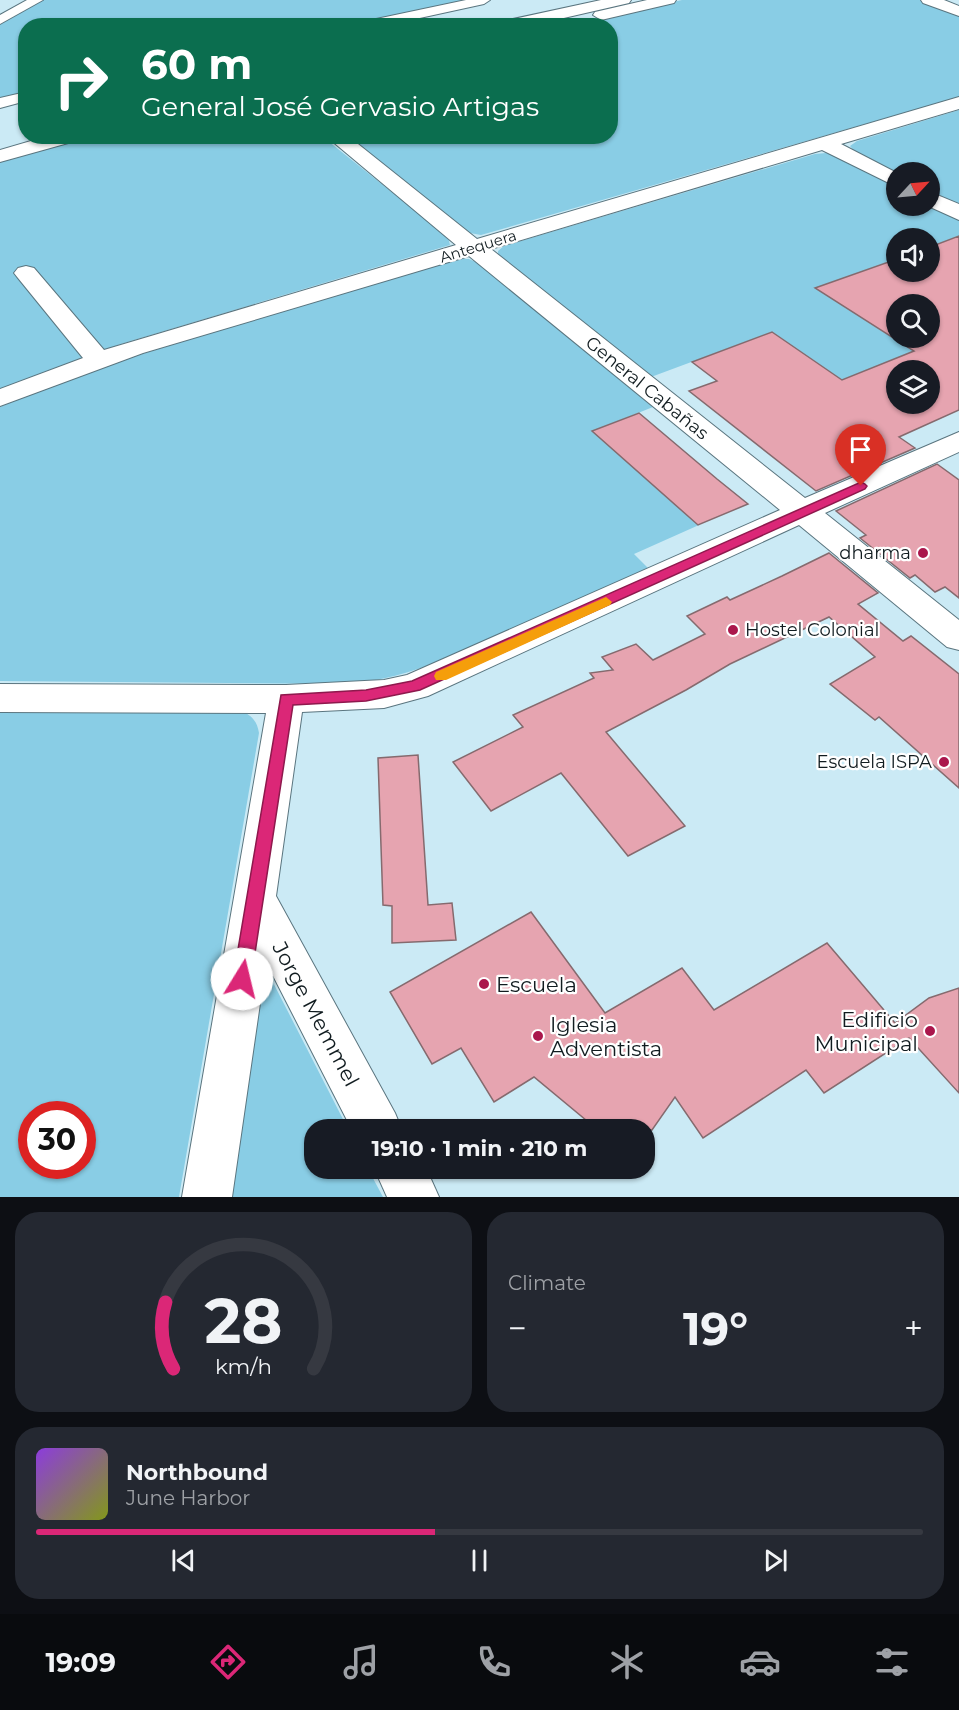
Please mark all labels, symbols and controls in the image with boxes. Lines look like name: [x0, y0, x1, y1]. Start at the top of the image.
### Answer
text: 60 m: [141, 38, 252, 90]
icon: right: [42, 42, 120, 120]
text: General José Gervasio Artigas: [141, 90, 539, 123]
north arrow: [886, 162, 940, 216]
map controls: [886, 162, 940, 414]
street label: Antequera: [437, 225, 519, 267]
button: sound: [886, 228, 940, 282]
button: search: [886, 294, 940, 348]
street label: General Cabañas: [581, 332, 713, 445]
button: layers: [886, 360, 940, 414]
pin: [835, 424, 886, 486]
icon: arrive: [844, 433, 877, 466]
place label: dharma: [839, 542, 911, 564]
marker: dharma: [916, 546, 930, 560]
place label: Hostel Colonial: [745, 619, 879, 641]
marker: Hostel Colonial: [726, 623, 740, 637]
place label: Escuela ISPA: [817, 751, 932, 773]
marker: Escuela ISPA: [937, 755, 951, 769]
street label: Jorge Memmel: [267, 937, 365, 1091]
position arrow: [210, 947, 274, 1011]
place label: Escuela: [496, 972, 577, 997]
marker: Escuela: [477, 977, 491, 991]
place label: Edificio Municipal: [814, 1007, 918, 1056]
place label: Iglesia Adventista: [550, 1012, 662, 1061]
marker: Edificio Municipal: [923, 1024, 937, 1038]
marker: Iglesia Adventista: [531, 1029, 545, 1043]
speed limit sign: 30: [18, 1101, 96, 1179]
text: 19:10 · 1 min · 210 m: [372, 1135, 587, 1162]
text: Climate: [508, 1271, 586, 1295]
text: 28: [204, 1283, 282, 1359]
text: 19°: [683, 1301, 748, 1356]
text: −: [508, 1308, 527, 1348]
text: +: [904, 1308, 923, 1348]
text: km/h: [215, 1353, 272, 1379]
text: Northbound: [126, 1459, 268, 1486]
text: June Harbor: [126, 1486, 250, 1510]
icon: previous: [167, 1544, 200, 1577]
icon: pause: [463, 1544, 496, 1577]
icon: next: [759, 1544, 792, 1577]
icon: directions: [207, 1641, 249, 1683]
icon: music: [340, 1641, 382, 1683]
icon: phone: [473, 1641, 515, 1683]
icon: climate: [606, 1641, 648, 1683]
icon: car: [739, 1641, 781, 1683]
icon: filters: [871, 1641, 913, 1683]
text: 19:09: [45, 1646, 116, 1679]

